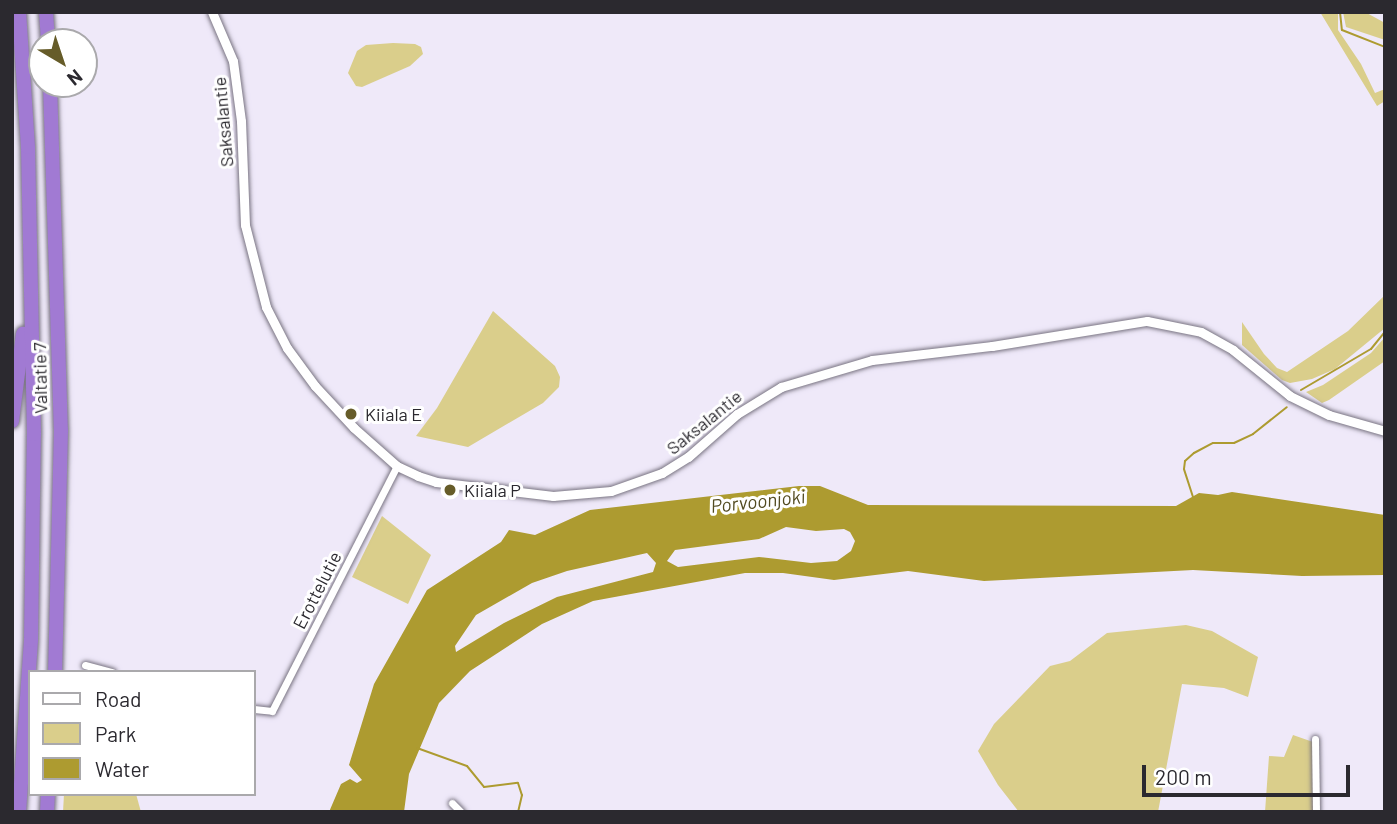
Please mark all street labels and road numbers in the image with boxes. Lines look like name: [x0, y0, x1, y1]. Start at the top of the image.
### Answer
street label: Saksalantie: [208, 76, 238, 168]
street label: Valtatie 7: [29, 342, 51, 414]
street label: Saksalantie: [662, 385, 746, 459]
street label: Erottelutie: [288, 548, 346, 632]

